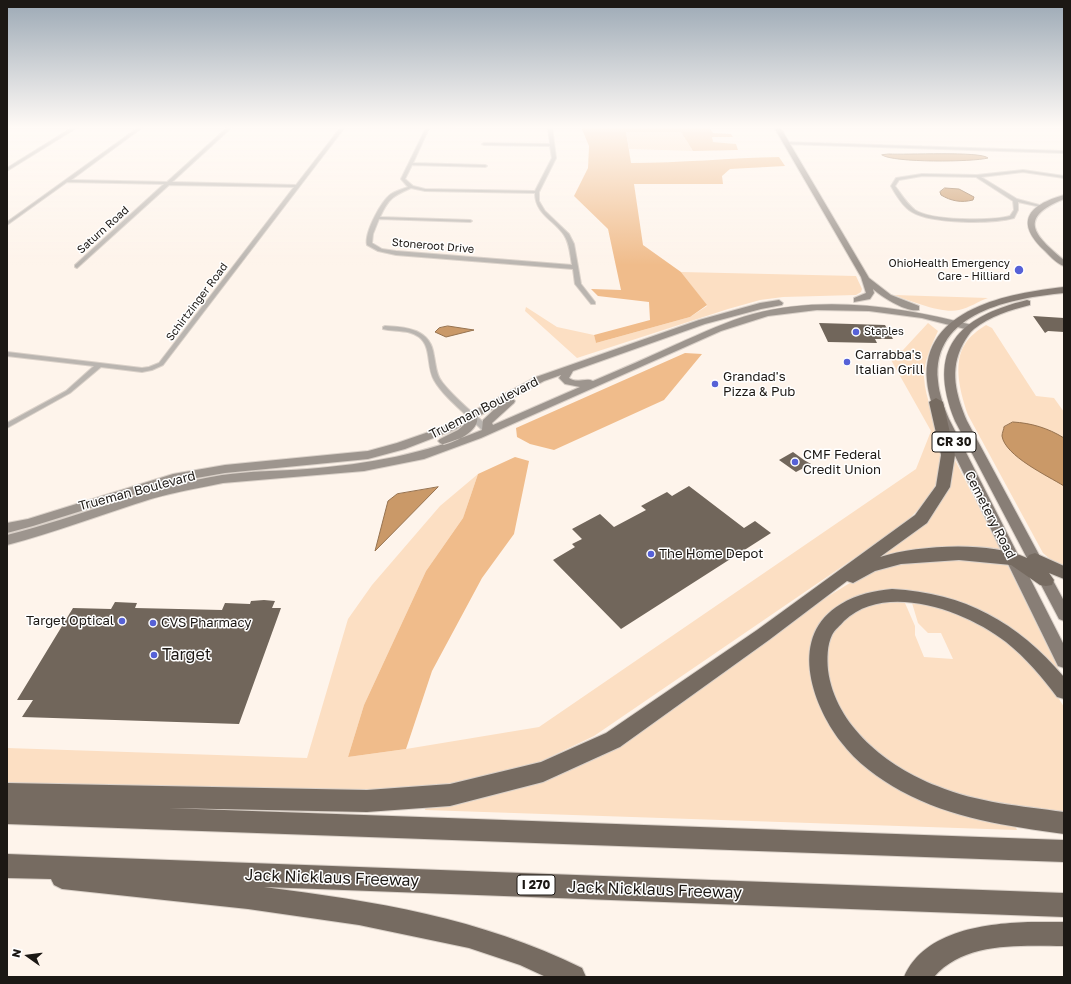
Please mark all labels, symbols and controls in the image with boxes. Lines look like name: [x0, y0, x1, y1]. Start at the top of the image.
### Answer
street label: Saturn Road: [74, 203, 132, 257]
street label: Stoneroot Drive: [391, 236, 475, 256]
place label: OhioHealth Emergency Care - Hilliard: [889, 257, 1010, 283]
street label: Schirtzinger Road: [163, 260, 231, 344]
marker: OhioHealth Emergency Care - Hilliard: [1013, 264, 1025, 276]
place label: Staples: [864, 325, 904, 339]
marker: Staples: [851, 327, 861, 337]
place label: Carrabba's Italian Grill: [855, 347, 924, 378]
marker: Carrabba's Italian Grill: [842, 357, 852, 367]
place label: Grandad's Pizza & Pub: [723, 369, 795, 400]
street label: Trueman Boulevard: [427, 374, 541, 442]
marker: Grandad's Pizza & Pub: [710, 379, 720, 389]
road number: CR 30: [932, 432, 976, 452]
place label: CMF Federal Credit Union: [803, 447, 881, 478]
marker: CMF Federal Credit Union: [790, 457, 800, 467]
street label: Trueman Boulevard: [77, 468, 197, 514]
street label: Cemetery Road: [961, 469, 1019, 561]
place label: The Home Depot: [659, 546, 763, 562]
marker: The Home Depot: [646, 549, 656, 559]
place label: Target Optical: [26, 613, 114, 629]
place label: CVS Pharmacy: [161, 615, 252, 631]
marker: Target Optical: [117, 616, 127, 626]
marker: CVS Pharmacy: [148, 618, 158, 628]
place label: Target: [162, 645, 211, 665]
marker: Target: [149, 650, 159, 660]
street label: Jack Nicklaus Freeway: [244, 865, 420, 891]
road number: I 270: [517, 875, 555, 895]
street label: Jack Nicklaus Freeway: [567, 877, 743, 903]
north arrow: [8, 936, 48, 976]
text: N: [9, 947, 23, 959]

